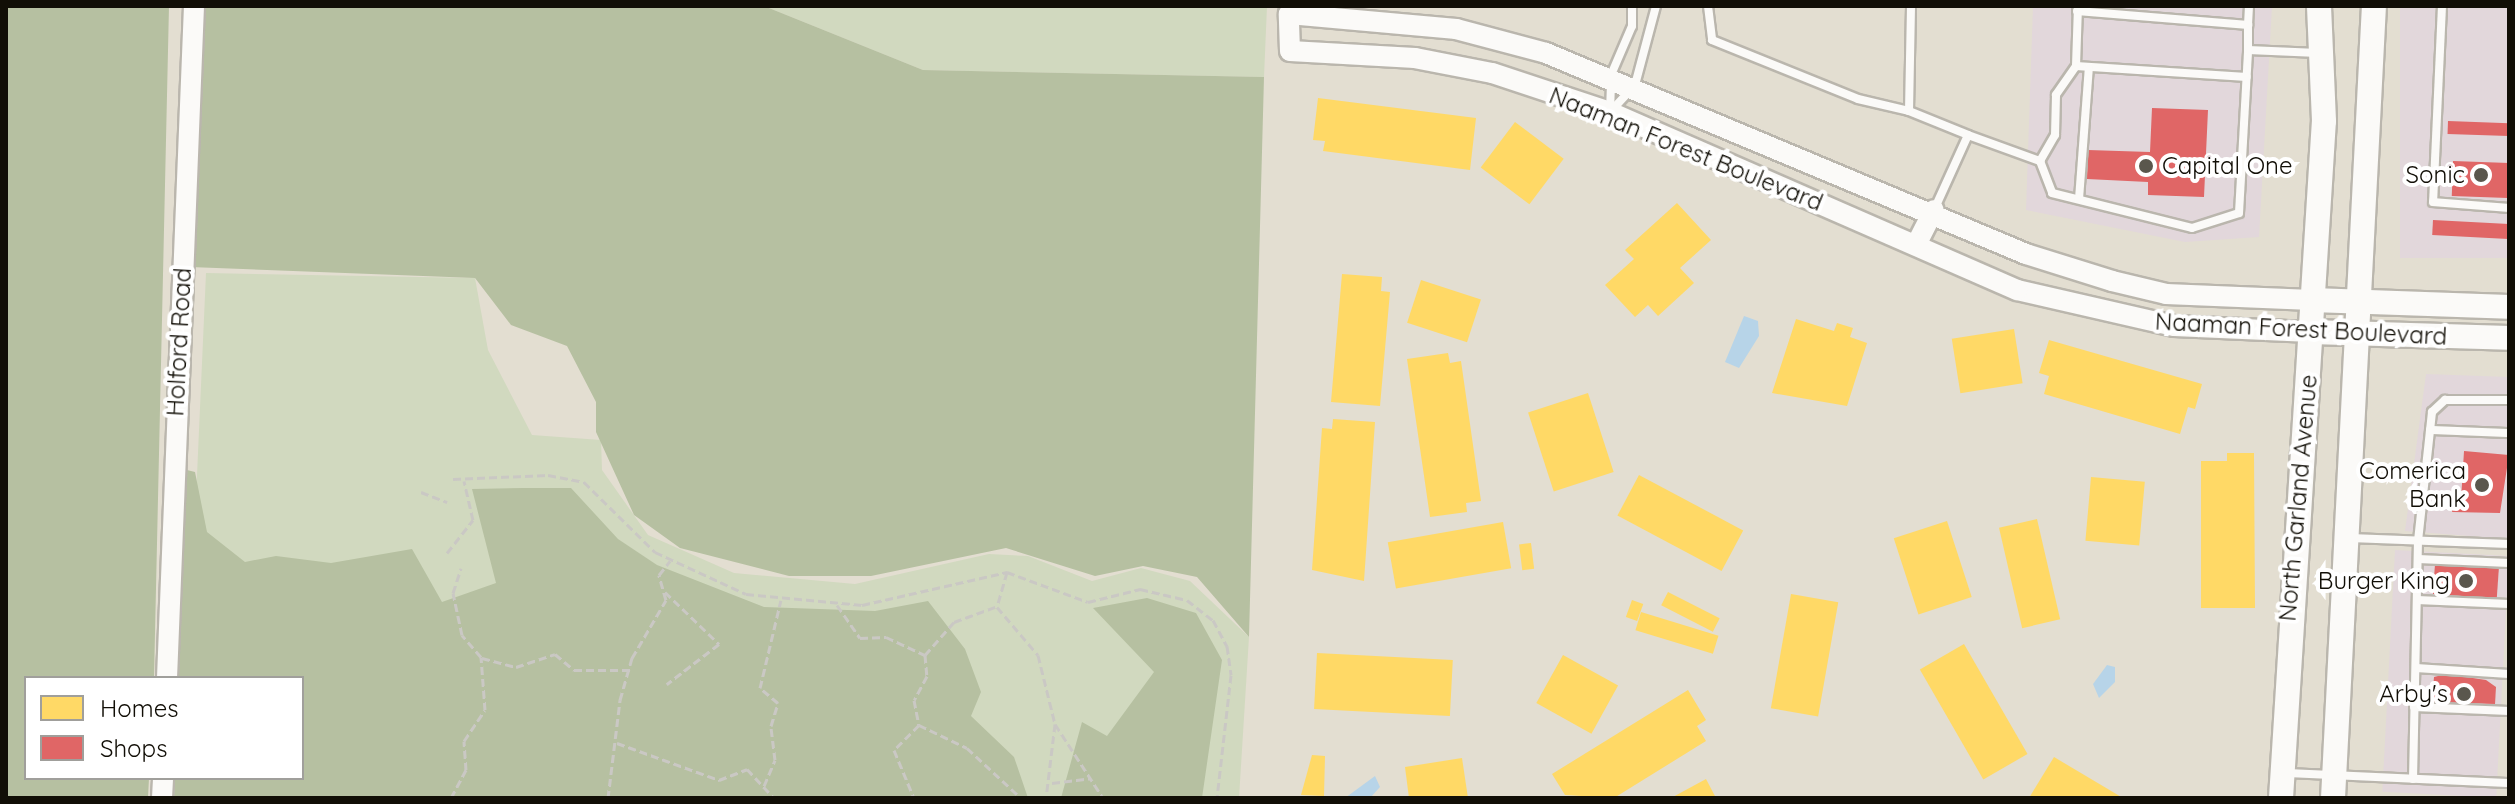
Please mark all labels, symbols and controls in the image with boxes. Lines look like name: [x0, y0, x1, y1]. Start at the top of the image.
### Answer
street label: Naaman Forest Boulevard: [1545, 81, 1827, 217]
place label: Capital One: [2162, 152, 2292, 180]
marker: Capital One: [2137, 157, 2155, 175]
place label: Sonic: [2406, 161, 2465, 189]
marker: Sonic: [2472, 166, 2490, 184]
street label: Holford Road: [161, 267, 197, 417]
street label: Naaman Forest Boulevard: [2154, 307, 2448, 351]
street label: North Garland Avenue: [2273, 373, 2323, 623]
place label: Comerica Bank: [2359, 457, 2466, 513]
marker: Comerica Bank: [2473, 476, 2491, 494]
place label: Burger King: [2318, 567, 2450, 595]
marker: Burger King: [2457, 572, 2475, 590]
legend: [24, 676, 304, 780]
place label: Arby's: [2379, 680, 2448, 708]
marker: Arby's: [2455, 685, 2473, 703]
text: Homes: [100, 693, 178, 723]
text: Shops: [100, 733, 167, 763]

